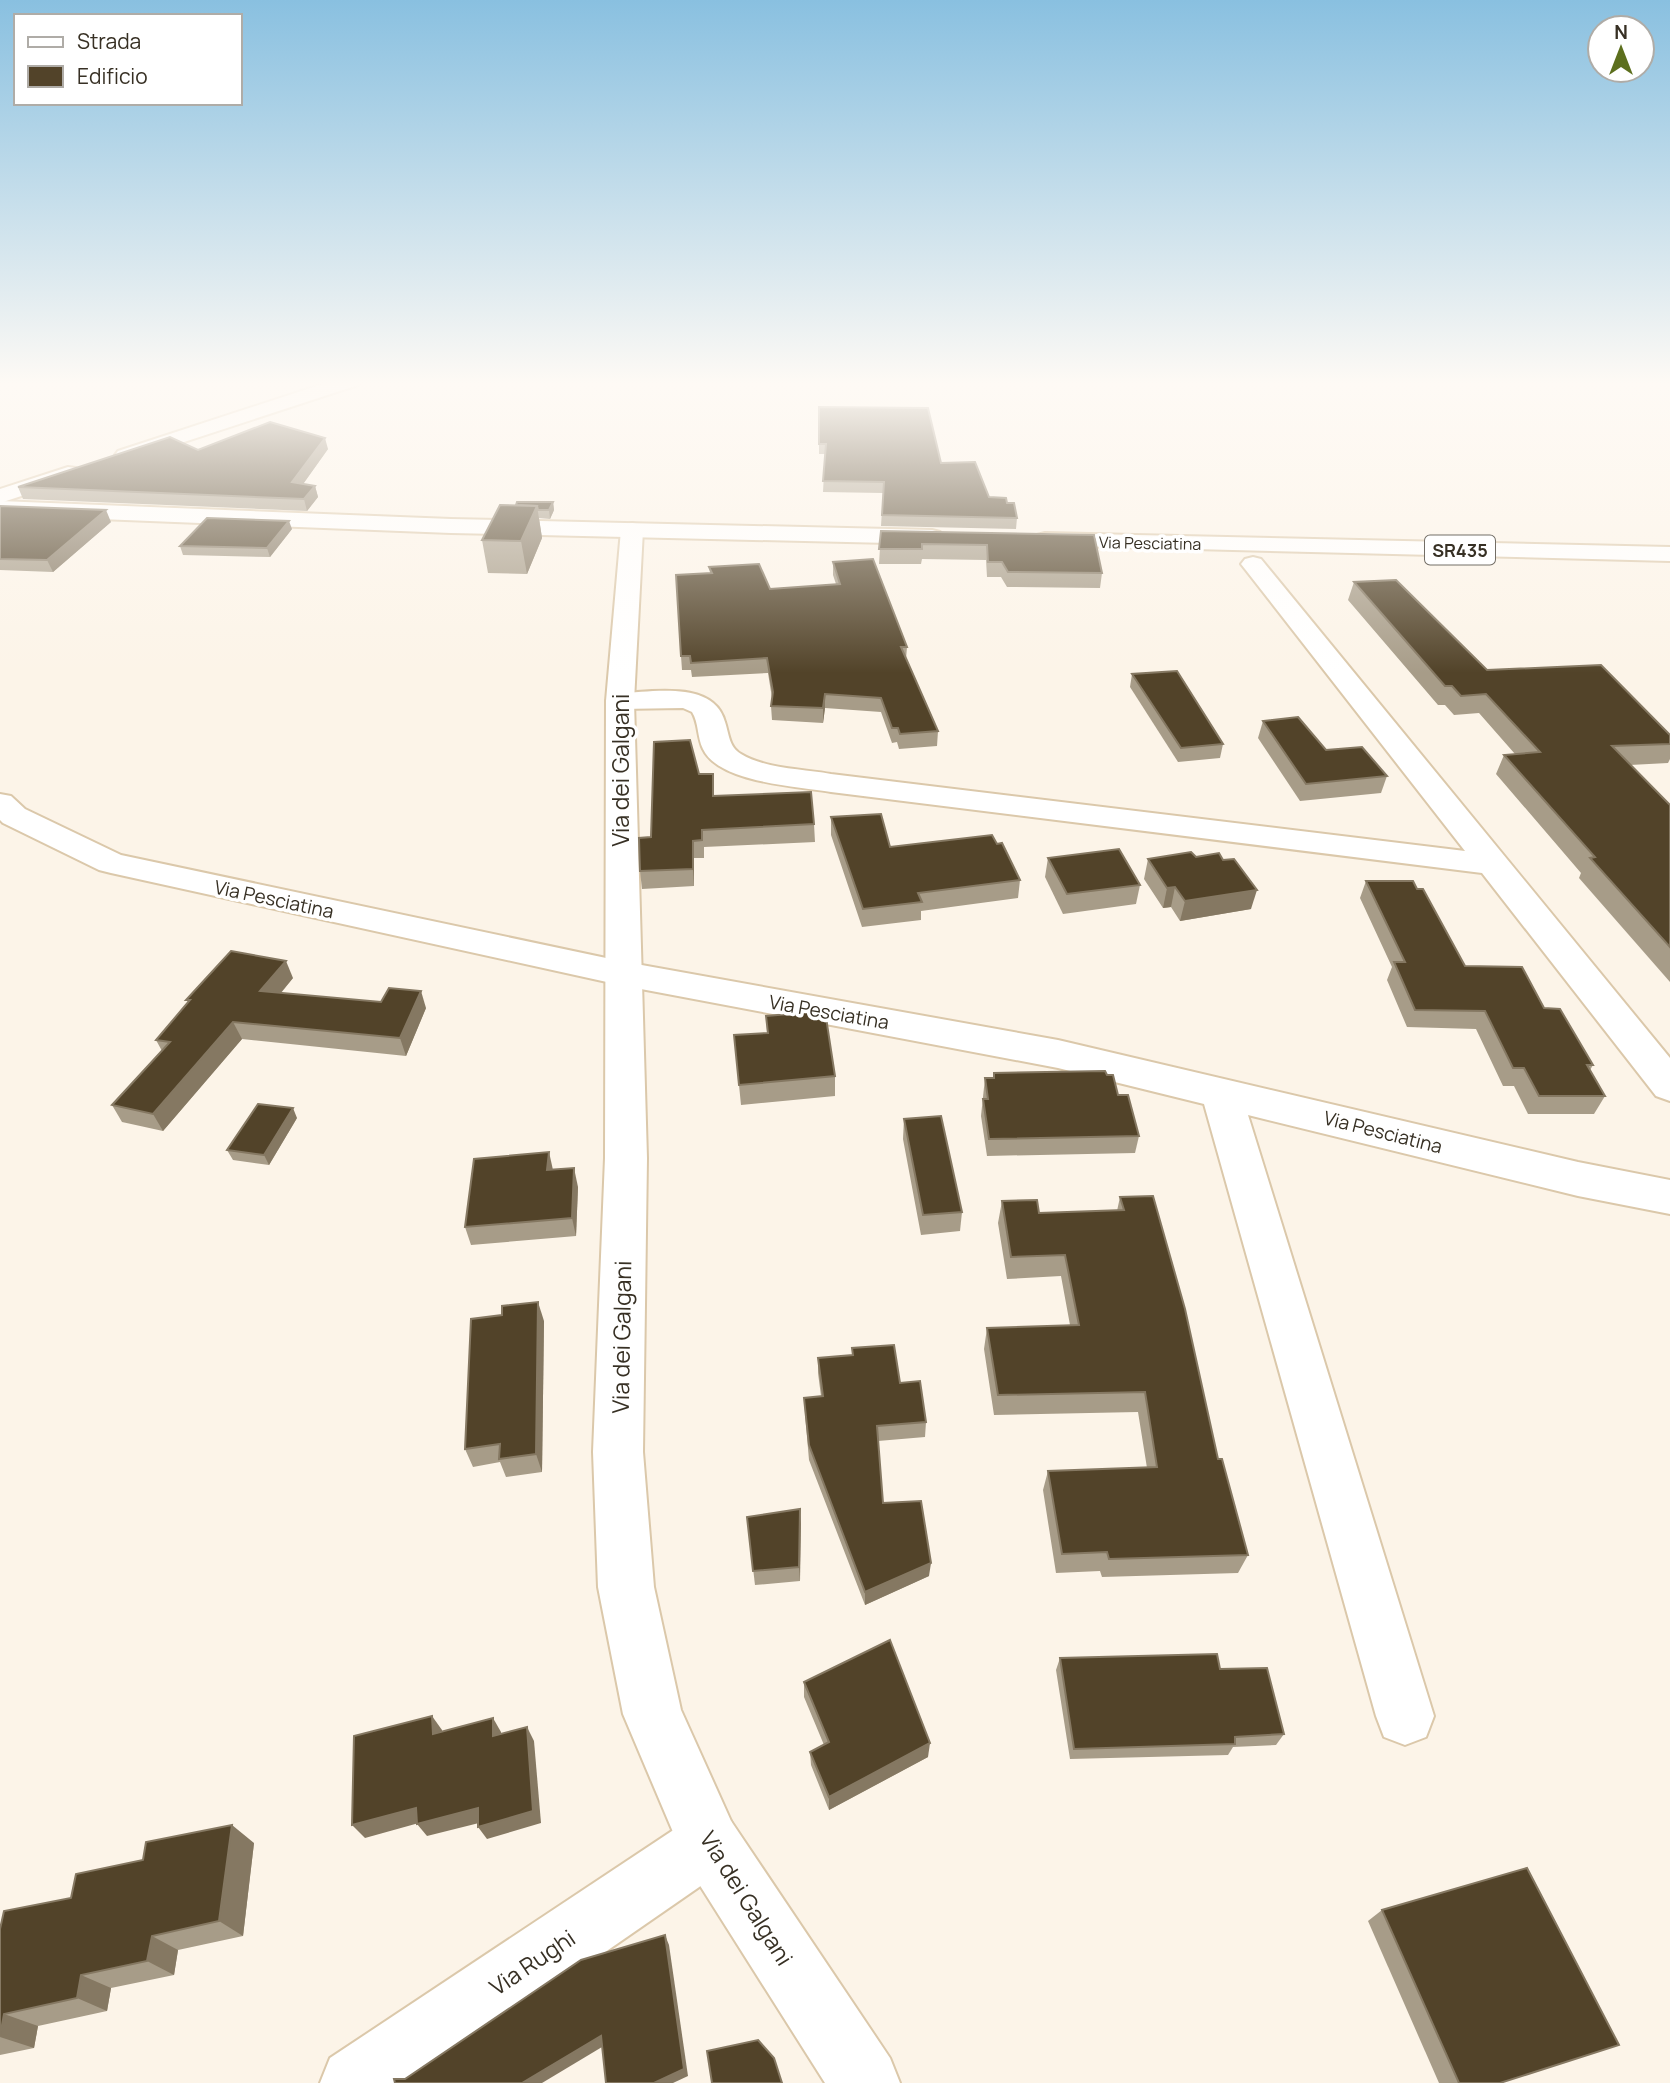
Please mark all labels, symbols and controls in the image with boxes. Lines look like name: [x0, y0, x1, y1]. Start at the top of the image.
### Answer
legend: [14, 14, 242, 105]
north arrow: [1586, 14, 1656, 84]
text: N: [1614, 19, 1628, 45]
text: Strada: [77, 27, 141, 55]
text: Edificio: [77, 62, 148, 90]
street label: Via Pesciatina: [1099, 531, 1201, 555]
road number: SR435: [1425, 536, 1495, 564]
street label: Via dei Galgani: [604, 694, 636, 847]
street label: Via Pesciatina: [212, 874, 336, 924]
street label: Via Pesciatina: [767, 989, 891, 1035]
street label: Via Pesciatina: [1321, 1105, 1445, 1159]
street label: Via dei Galgani: [604, 1260, 638, 1414]
street label: Via dei Galgani: [693, 1825, 801, 1971]
street label: Via Rughi: [483, 1922, 581, 2002]

